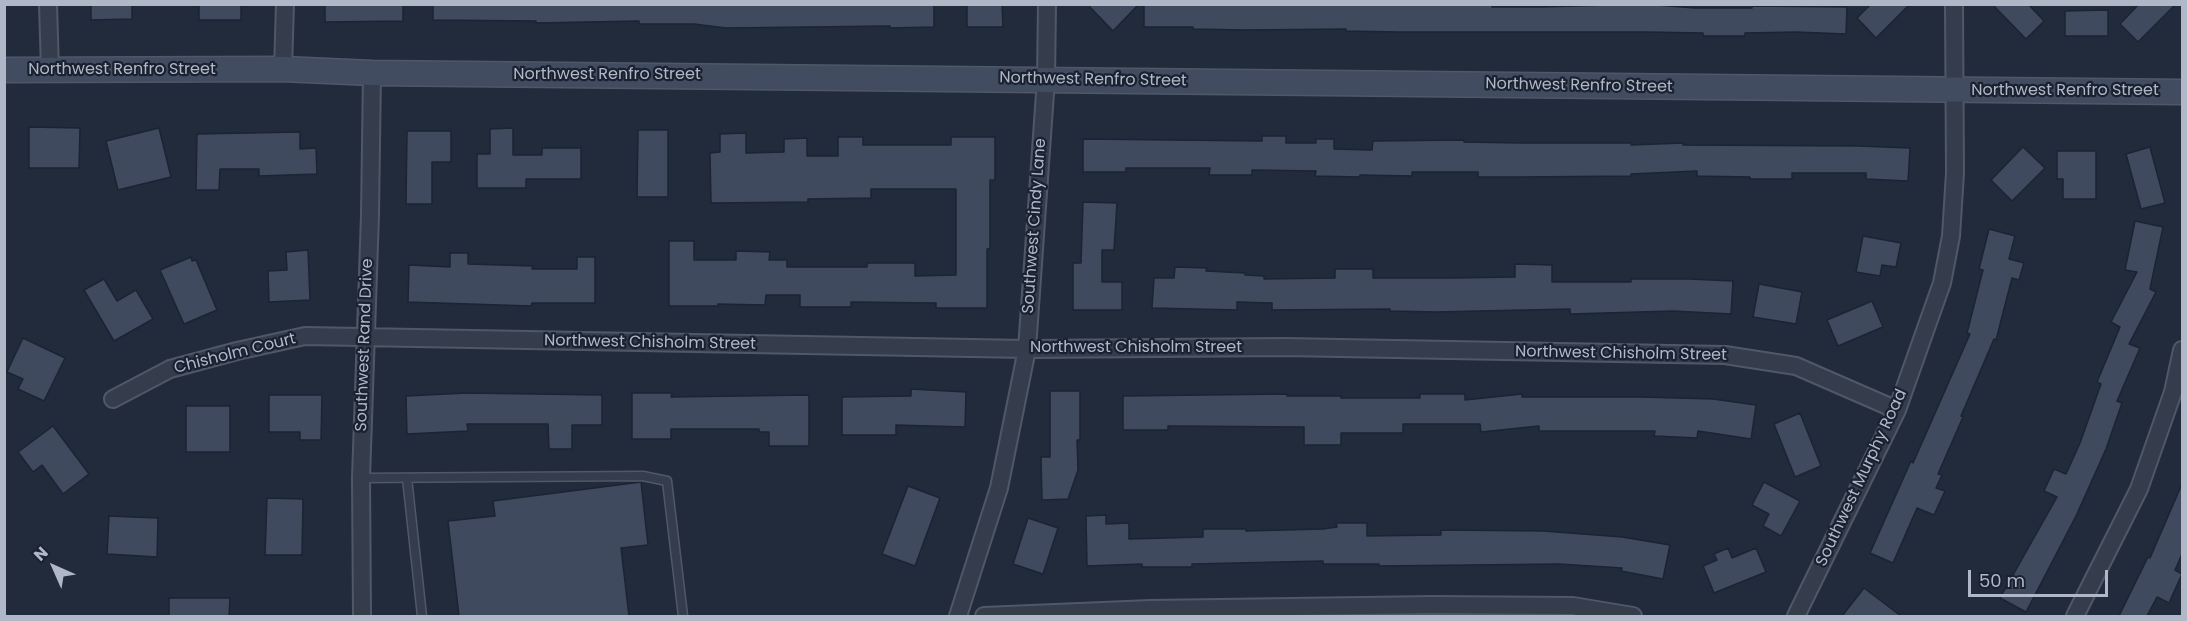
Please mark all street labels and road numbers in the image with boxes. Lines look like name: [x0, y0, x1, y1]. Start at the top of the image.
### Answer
street label: Northwest Renfro Street: [28, 60, 216, 80]
street label: Northwest Renfro Street: [513, 65, 701, 85]
street label: Northwest Renfro Street: [999, 69, 1187, 91]
street label: Northwest Renfro Street: [1485, 75, 1673, 97]
street label: Northwest Renfro Street: [1971, 81, 2159, 101]
street label: Southwest Cindy Lane: [1019, 138, 1051, 314]
street label: Southwest Rand Drive: [352, 258, 378, 432]
street label: Chisholm Court: [172, 330, 298, 378]
street label: Northwest Chisholm Street: [544, 332, 756, 354]
street label: Northwest Chisholm Street: [1030, 338, 1242, 358]
street label: Northwest Chisholm Street: [1515, 343, 1727, 365]
street label: Southwest Murphy Road: [1812, 386, 1912, 570]

